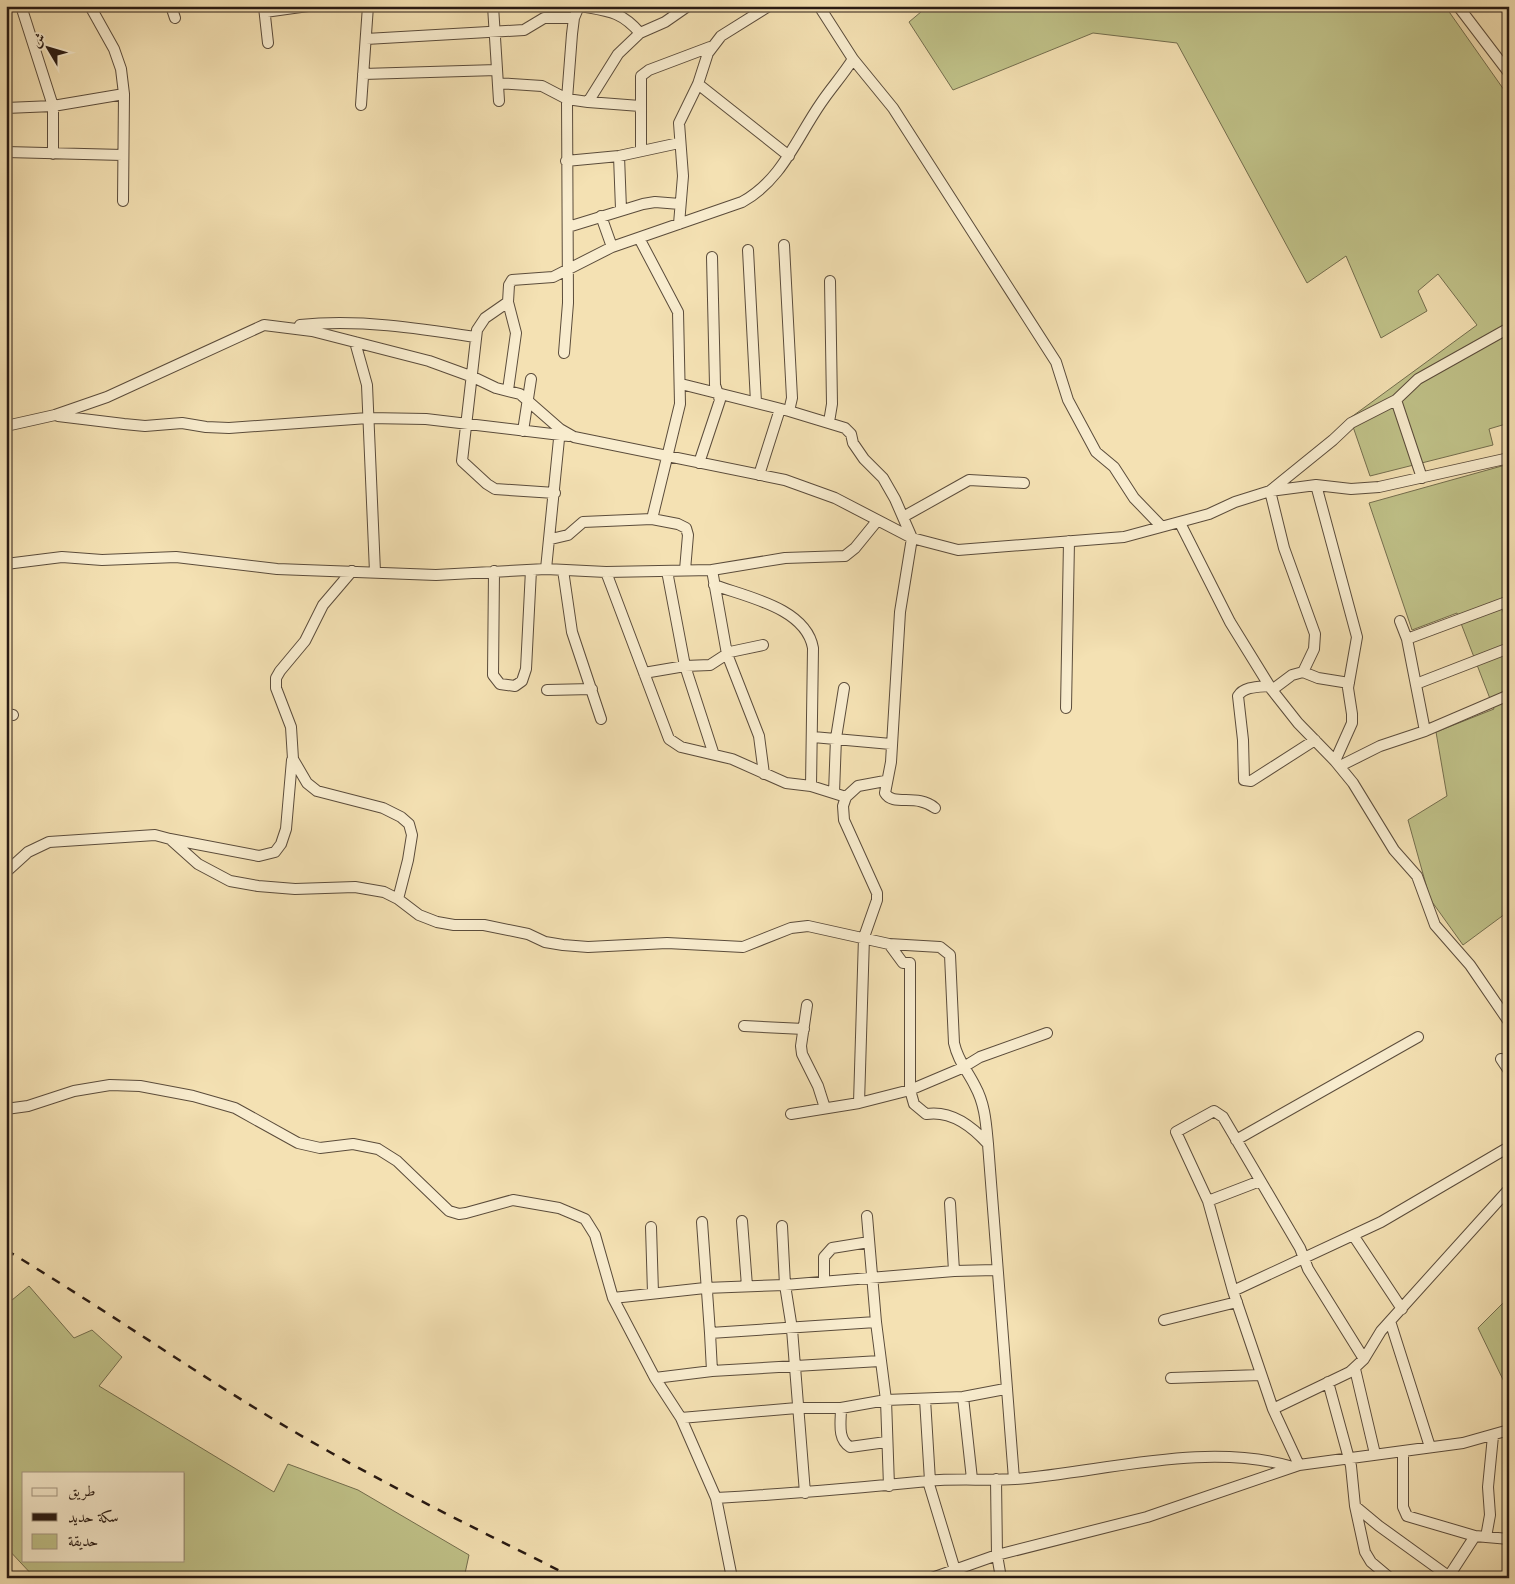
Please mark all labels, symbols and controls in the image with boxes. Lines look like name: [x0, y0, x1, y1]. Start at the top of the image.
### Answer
north arrow: [22, 22, 72, 72]
text: ش: [26, 29, 50, 52]
legend: [22, 1472, 185, 1562]
text: طريق: [68, 1481, 95, 1501]
text: سكة حديد: [68, 1507, 118, 1527]
text: حديقة: [68, 1531, 98, 1551]

